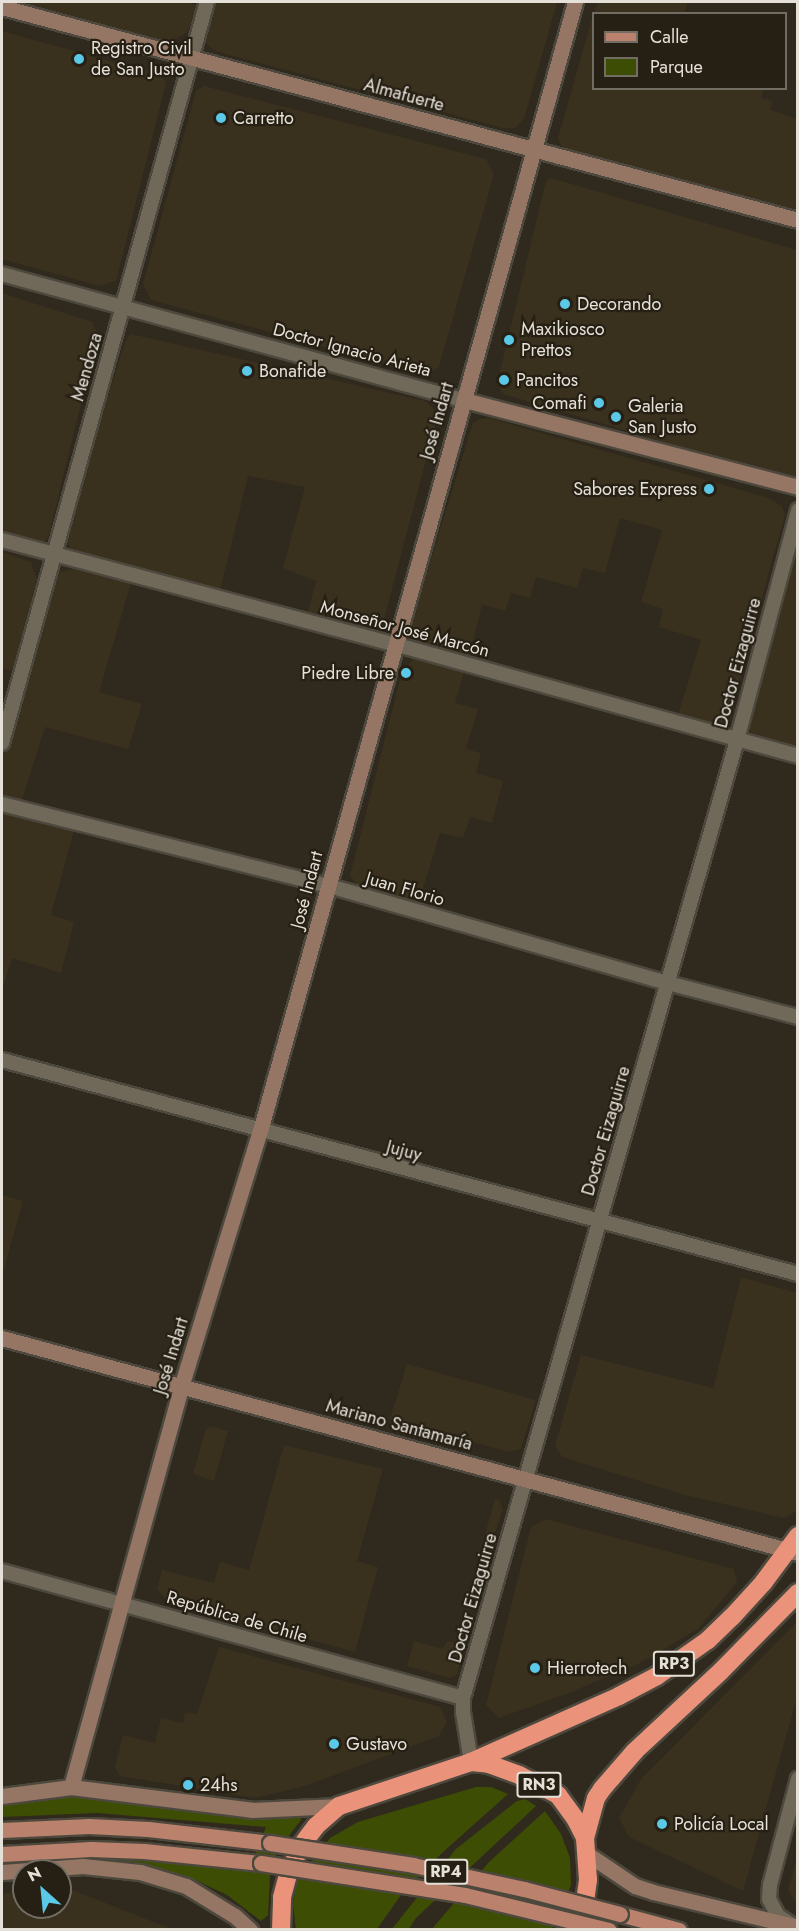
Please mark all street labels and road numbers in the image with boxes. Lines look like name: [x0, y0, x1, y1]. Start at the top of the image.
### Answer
street label: Almafuerte: [361, 74, 447, 116]
street label: Doctor Ignacio Arieta: [271, 319, 433, 381]
street label: Mendoza: [67, 330, 107, 404]
street label: José Indart: [416, 380, 458, 462]
street label: Monseñor José Marcón: [318, 596, 492, 662]
street label: Doctor Eizaguirre: [710, 596, 766, 730]
street label: José Indart: [286, 849, 328, 931]
street label: Juan Florio: [363, 867, 447, 911]
street label: Doctor Eizaguirre: [577, 1064, 635, 1198]
street label: Jujuy: [384, 1136, 424, 1166]
street label: José Indart: [149, 1315, 193, 1397]
street label: Mariano Santamaría: [323, 1395, 475, 1455]
street label: Doctor Eizaguirre: [444, 1531, 502, 1665]
street label: República de Chile: [164, 1587, 310, 1647]
road number: RP3: [652, 1651, 696, 1677]
road number: RN3: [516, 1772, 562, 1798]
road number: RP4: [424, 1859, 468, 1885]

